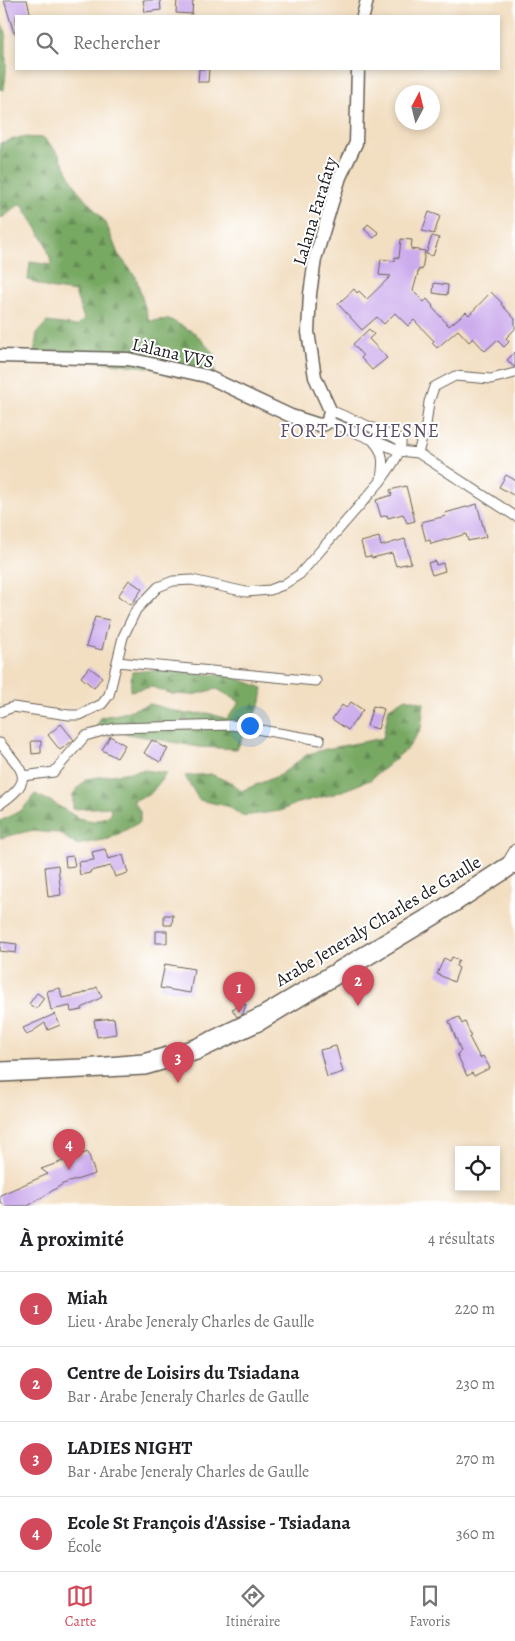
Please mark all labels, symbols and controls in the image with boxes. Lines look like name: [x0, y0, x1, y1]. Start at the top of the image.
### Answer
search box: [15, 15, 500, 70]
icon: search: [33, 29, 61, 57]
text: Rechercher: [73, 30, 160, 56]
north arrow: [395, 85, 440, 130]
street label: Lalana Farafaty: [287, 153, 343, 268]
street label: Làlana VVS: [130, 332, 216, 374]
district label: FORT DUCHESNE: [280, 418, 440, 444]
your location: [237, 713, 263, 739]
street label: Arabe Jeneraly Charles de Gaulle: [270, 850, 485, 993]
pin: 2: [342, 965, 374, 1006]
pin: 1: [223, 972, 255, 1013]
pin: 3: [162, 1042, 194, 1083]
pin: 4: [53, 1129, 85, 1170]
map controls: [455, 1146, 500, 1191]
button: locate: [455, 1146, 500, 1191]
text: À proximité: [20, 1225, 124, 1253]
text: 4 résultats: [428, 1228, 495, 1250]
text: Miah: [67, 1285, 108, 1311]
text: 1: [33, 1298, 39, 1320]
text: 220 m: [455, 1298, 495, 1320]
text: Lieu · Arabe Jeneraly Charles de Gaulle: [67, 1311, 315, 1333]
text: Centre de Loisirs du Tsiadana: [67, 1360, 300, 1386]
text: 2: [32, 1373, 40, 1395]
text: 230 m: [456, 1373, 495, 1395]
text: Bar · Arabe Jeneraly Charles de Gaulle: [67, 1386, 309, 1408]
text: LADIES NIGHT: [67, 1435, 192, 1461]
text: 3: [33, 1448, 39, 1470]
text: 270 m: [456, 1448, 495, 1470]
text: Bar · Arabe Jeneraly Charles de Gaulle: [67, 1461, 309, 1483]
text: Ecole St François d'Assise - Tsiadana: [67, 1510, 351, 1536]
text: 4: [32, 1523, 40, 1545]
text: 360 m: [456, 1523, 495, 1545]
text: École: [67, 1536, 102, 1558]
tab: Carte: [65, 1582, 96, 1631]
tab: Itinéraire: [226, 1582, 280, 1631]
tab: Favoris: [410, 1582, 450, 1631]

